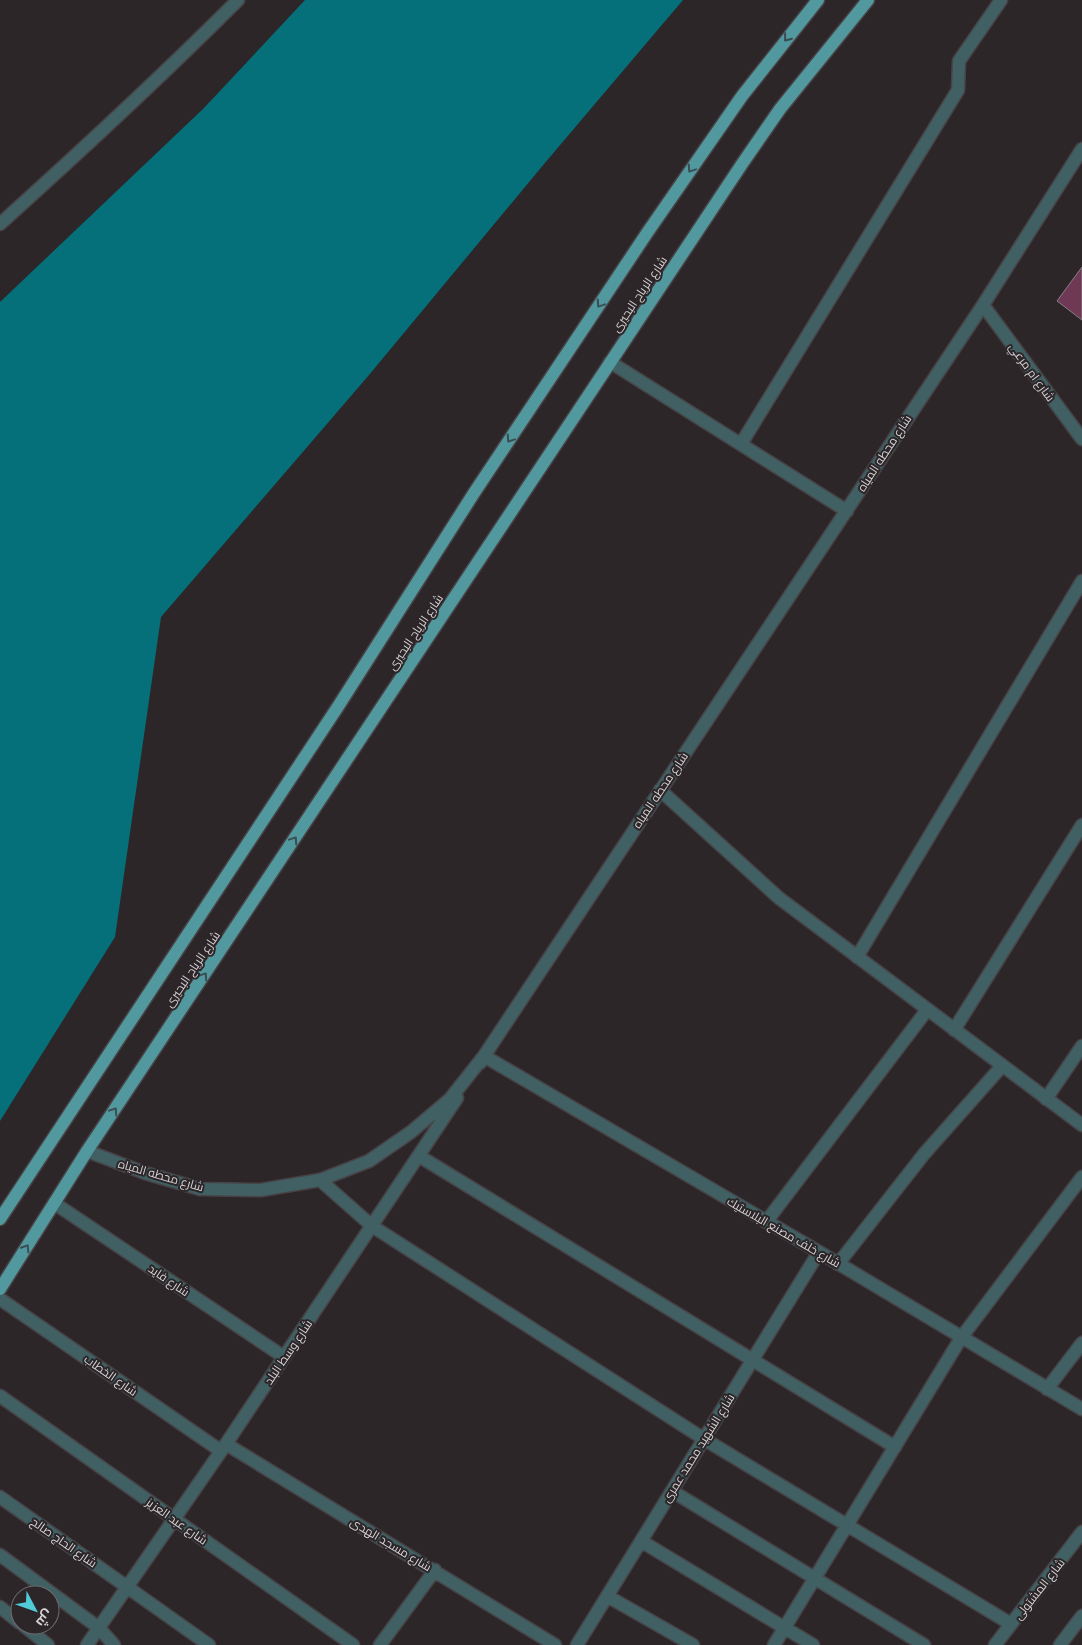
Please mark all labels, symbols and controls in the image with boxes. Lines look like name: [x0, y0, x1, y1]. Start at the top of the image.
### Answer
one-way arrow: [785, 32, 793, 41]
one-way arrow: [688, 163, 697, 172]
street label: شارع الرياح البحيرى: [608, 253, 671, 336]
one-way arrow: [597, 298, 606, 307]
street label: شارع ام مرعي: [1003, 340, 1058, 406]
street label: شارع محطه المياه: [854, 412, 915, 495]
one-way arrow: [507, 433, 516, 443]
street label: شارع الرياح البحيرى: [384, 591, 447, 674]
street label: شارع محطه المياه: [629, 749, 692, 831]
one-way arrow: [287, 836, 297, 845]
street label: شارع الرياح البحيرى: [161, 928, 224, 1011]
one-way arrow: [198, 972, 207, 981]
one-way arrow: [108, 1107, 117, 1117]
street label: شارع محطه المياه: [116, 1156, 206, 1195]
street label: شارع خلف مصنع البلاستيك: [724, 1193, 844, 1272]
one-way arrow: [20, 1244, 29, 1253]
street label: شارع فايد: [145, 1261, 193, 1300]
street label: شارع وسط البلد: [261, 1317, 316, 1388]
street label: شارع الخطاب: [81, 1351, 141, 1400]
street label: شارع الشهيد محمد عمرى: [658, 1391, 738, 1506]
street label: شارع عبد العزيز: [142, 1494, 211, 1549]
street label: شارع الحاج صالح: [27, 1514, 100, 1571]
street label: شارع مسجد الهدى: [347, 1514, 434, 1575]
street label: شارع المشتولى: [1010, 1555, 1068, 1623]
north arrow: [10, 1585, 60, 1635]
text: ش: [32, 1606, 57, 1631]

